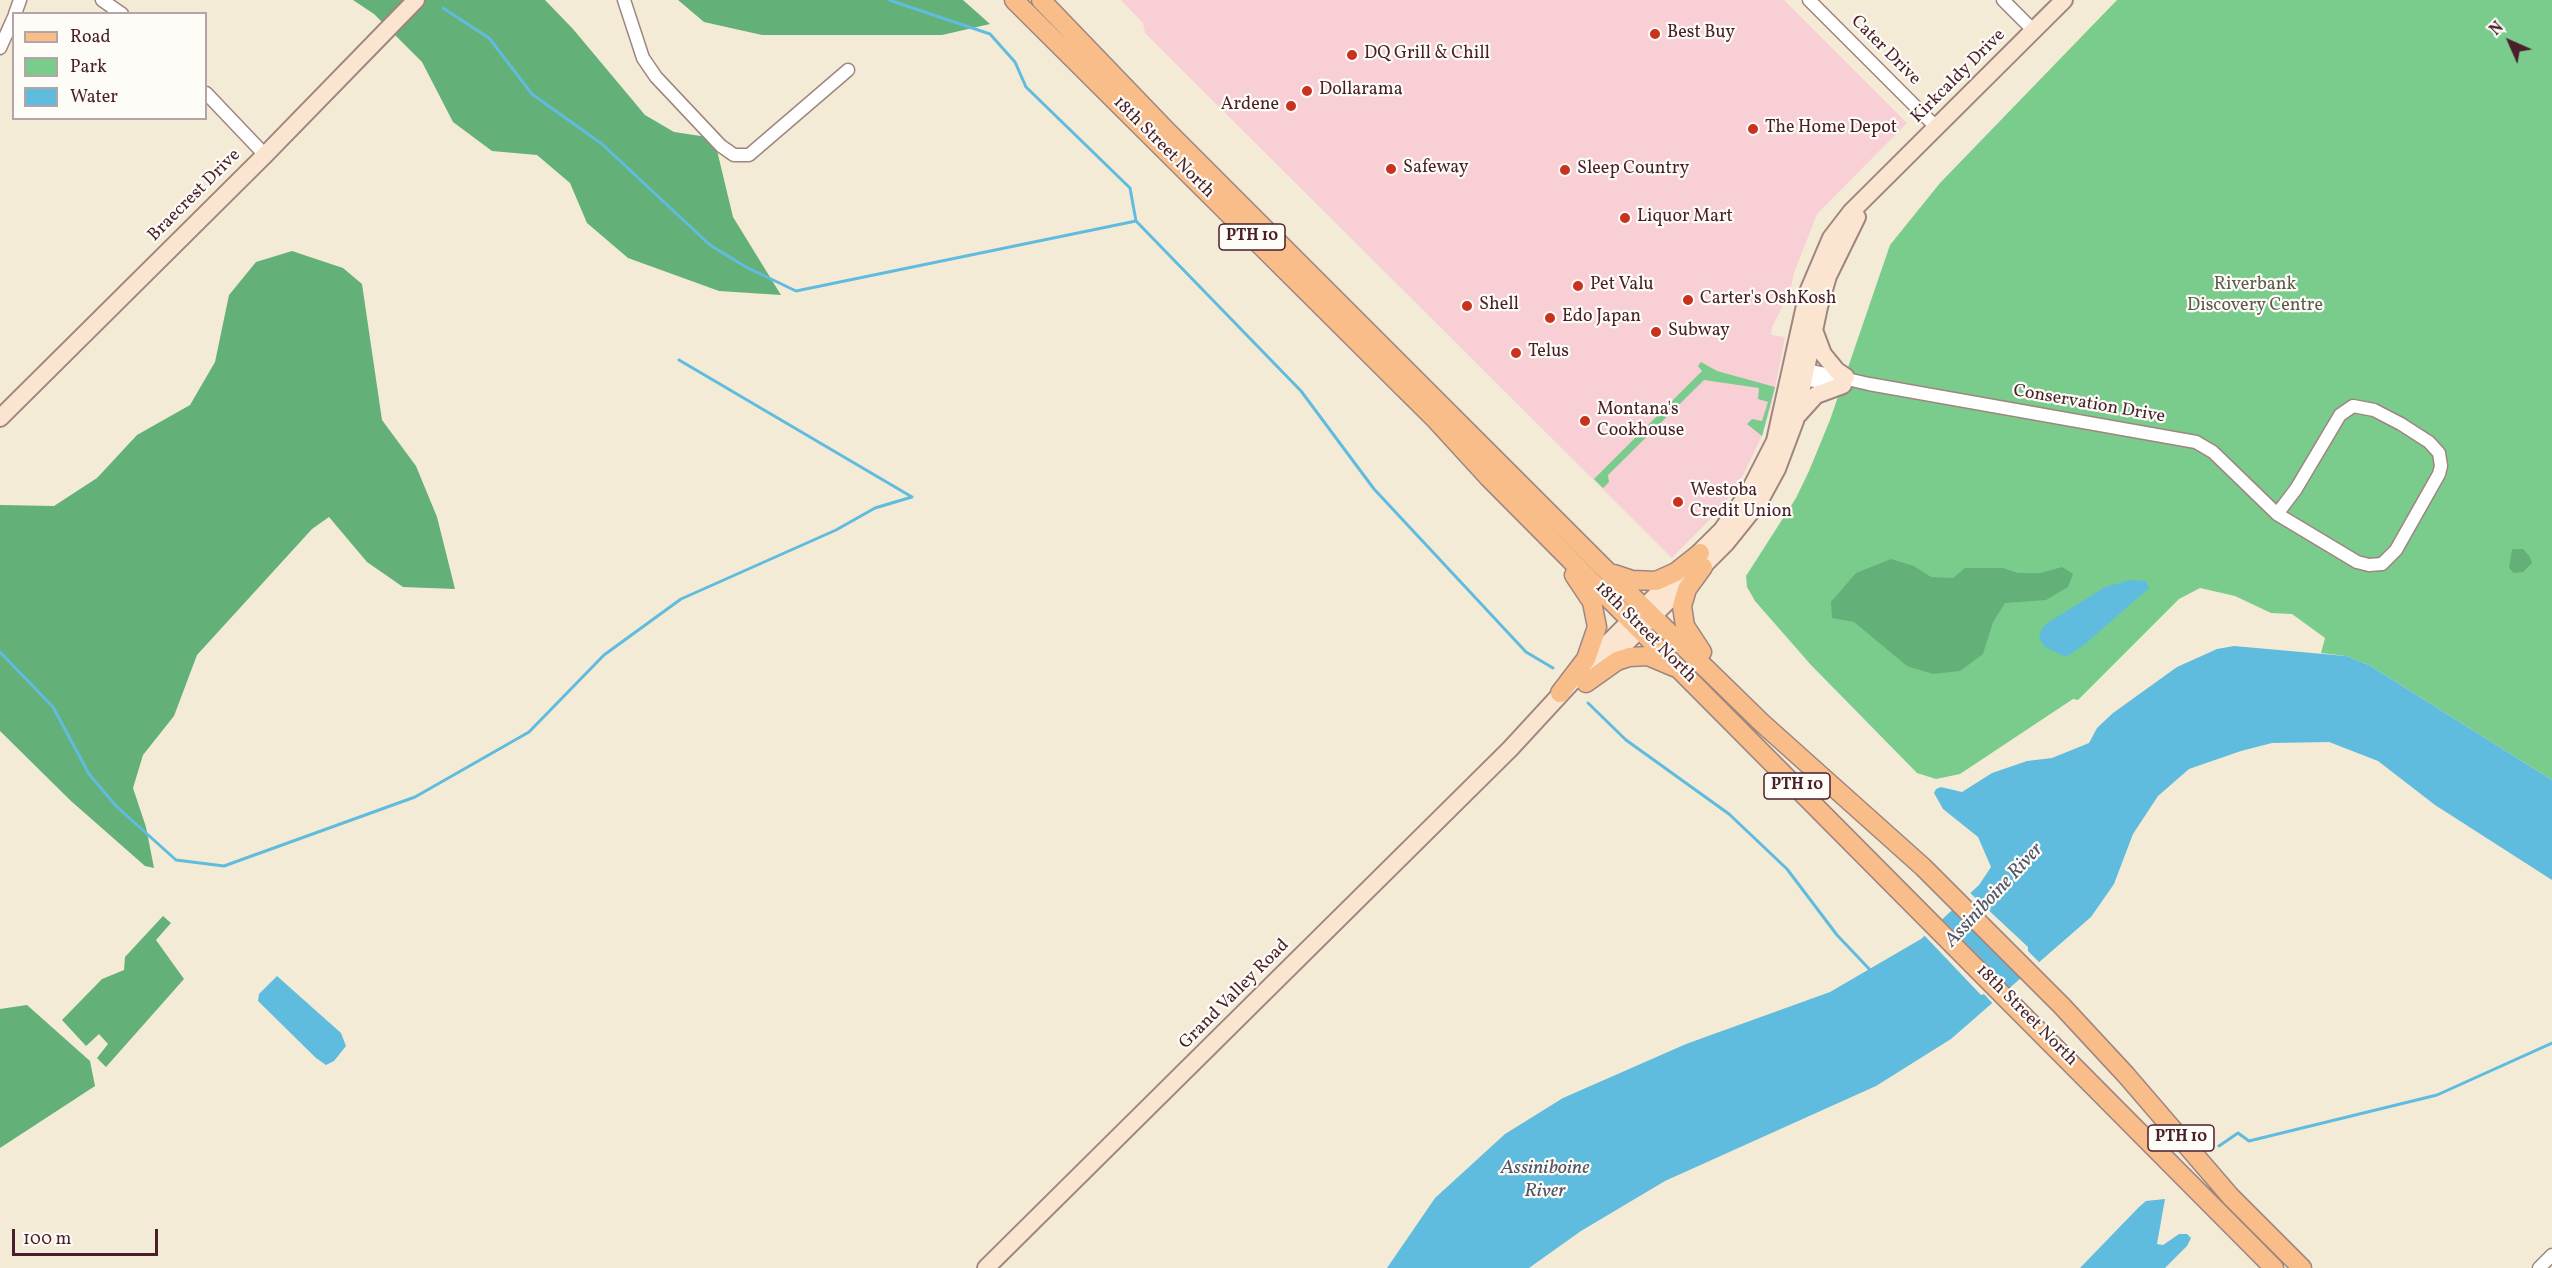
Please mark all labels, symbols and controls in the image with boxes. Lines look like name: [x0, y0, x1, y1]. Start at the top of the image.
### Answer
street label: Cater Drive: [1845, 11, 1925, 91]
legend: [12, 12, 207, 120]
north arrow: [2480, 12, 2540, 72]
text: N: [2485, 17, 2509, 41]
place label: Best Buy: [1667, 23, 1735, 45]
text: Road: [70, 25, 111, 50]
street label: Kirkcaldy Drive: [1907, 25, 2011, 129]
marker: Best Buy: [1648, 27, 1662, 41]
place label: DQ Grill & Chill: [1364, 44, 1490, 66]
marker: DQ Grill & Chill: [1345, 48, 1359, 62]
text: Park: [70, 55, 107, 80]
place label: Dollarama: [1319, 80, 1403, 102]
marker: Dollarama: [1300, 84, 1314, 98]
text: Water: [70, 85, 118, 110]
street label: 18th Street North: [1108, 93, 1218, 203]
place label: Ardene: [1221, 95, 1279, 117]
marker: Ardene: [1284, 99, 1298, 113]
place label: The Home Depot: [1765, 118, 1897, 140]
marker: The Home Depot: [1746, 122, 1760, 136]
street label: Braecrest Drive: [144, 145, 246, 247]
place label: Safeway: [1403, 158, 1469, 180]
place label: Sleep Country: [1577, 159, 1689, 181]
marker: Safeway: [1384, 162, 1398, 176]
marker: Sleep Country: [1558, 163, 1572, 177]
place label: Liquor Mart: [1637, 207, 1733, 229]
marker: Liquor Mart: [1618, 211, 1632, 225]
road number: PTH 10: [1219, 224, 1285, 250]
place label: Pet Valu: [1590, 275, 1654, 297]
park label: Riverbank Discovery Centre: [2187, 275, 2323, 318]
marker: Pet Valu: [1571, 279, 1585, 293]
place label: Carter's OshKosh: [1700, 289, 1836, 311]
marker: Carter's OshKosh: [1681, 293, 1695, 307]
place label: Shell: [1479, 295, 1519, 317]
marker: Shell: [1460, 299, 1474, 313]
place label: Edo Japan: [1562, 307, 1641, 329]
marker: Edo Japan: [1543, 311, 1557, 325]
place label: Subway: [1668, 321, 1730, 343]
marker: Subway: [1649, 325, 1663, 339]
place label: Telus: [1528, 342, 1569, 364]
marker: Telus: [1509, 346, 1523, 360]
street label: Conservation Drive: [2011, 381, 2167, 429]
place label: Montana's Cookhouse: [1597, 400, 1684, 442]
marker: Montana's Cookhouse: [1578, 414, 1592, 428]
place label: Westoba Credit Union: [1690, 481, 1792, 524]
marker: Westoba Credit Union: [1671, 495, 1685, 509]
street label: 18th Street North: [1590, 578, 1700, 688]
road number: PTH 10: [1764, 773, 1830, 799]
water label: Assiniboine River: [1940, 839, 2050, 953]
street label: Grand Valley Road: [1175, 935, 1295, 1055]
street label: 18th Street North: [1971, 961, 2081, 1071]
road number: PTH 10: [2148, 1125, 2214, 1151]
water label: Assiniboine River: [1500, 1157, 1590, 1204]
scale bar: [15, 1217, 160, 1255]
text: 100 m: [23, 1227, 72, 1252]

